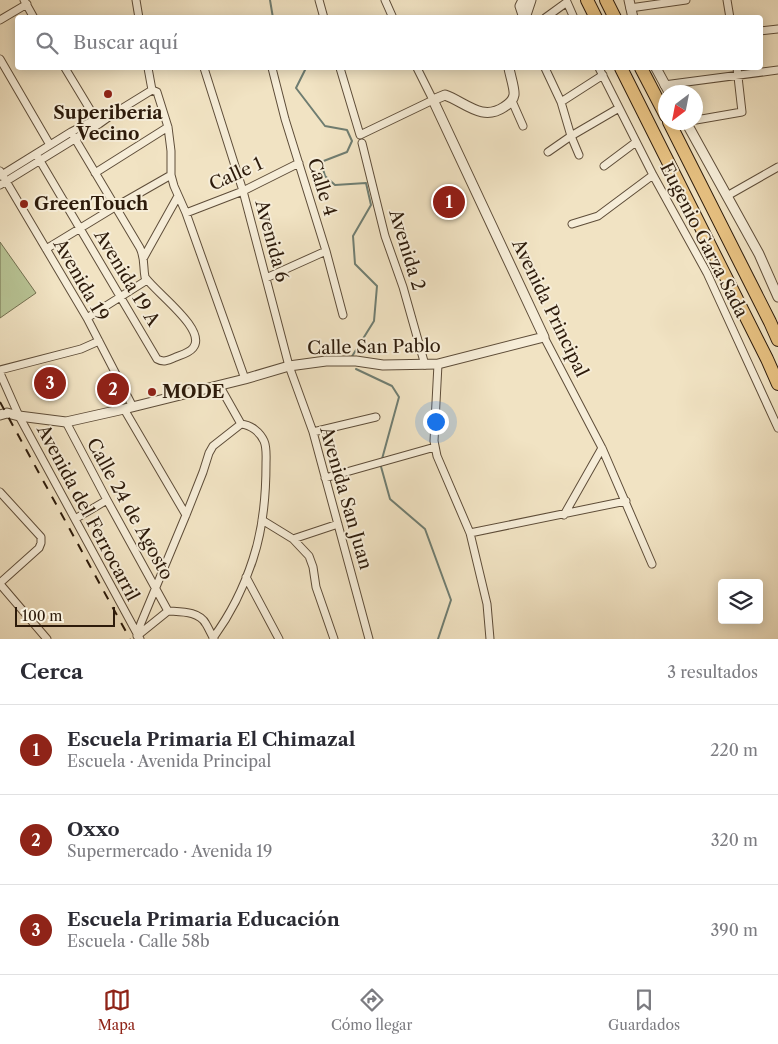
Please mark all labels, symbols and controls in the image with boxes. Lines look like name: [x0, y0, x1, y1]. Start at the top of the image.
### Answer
search box: [15, 15, 763, 70]
icon: search: [33, 29, 61, 57]
text: Buscar aquí: [73, 31, 178, 54]
north arrow: [658, 85, 703, 130]
marker: Superiberia Vecino: [102, 88, 114, 100]
place label: Superiberia Vecino: [53, 102, 163, 145]
street label: Calle 1: [206, 152, 267, 196]
street label: Calle 4: [303, 155, 341, 219]
street label: Eugenio Garza Sada: [655, 159, 753, 322]
pin: 1: [433, 183, 465, 221]
place label: GreenTouch: [34, 193, 149, 215]
street label: Avenida 6: [250, 197, 293, 284]
marker: GreenTouch: [18, 198, 30, 210]
street label: Avenida 2: [384, 206, 430, 293]
street label: Avenida 19 A: [89, 225, 165, 331]
street label: Avenida 19: [48, 234, 113, 325]
street label: Avenida Principal: [507, 235, 593, 380]
street label: Calle San Pablo: [307, 335, 441, 359]
pin: 3: [34, 364, 66, 402]
pin: 2: [97, 370, 129, 408]
place label: MODE: [162, 381, 225, 403]
marker: MODE: [146, 386, 158, 398]
your location: [423, 409, 449, 435]
street label: Avenida del Ferrocarril: [32, 420, 144, 605]
street label: Avenida San Juan: [315, 423, 377, 572]
street label: Calle 24 de Agosto: [82, 434, 178, 584]
map controls: [718, 579, 763, 624]
button: layers: [718, 579, 763, 624]
scale bar: [15, 604, 115, 627]
text: 100 m: [22, 607, 62, 625]
text: Cerca: [20, 659, 83, 684]
text: 3 resultados: [667, 662, 758, 682]
text: Escuela Primaria El Chimazal: [67, 728, 356, 751]
text: 1: [32, 740, 40, 760]
text: 220 m: [710, 740, 758, 760]
text: Escuela · Avenida Principal: [67, 751, 271, 771]
text: Oxxo: [67, 818, 119, 841]
text: 2: [31, 830, 41, 850]
text: 320 m: [711, 830, 758, 850]
text: Supermercado · Avenida 19: [67, 841, 272, 861]
text: Escuela Primaria Educación: [67, 908, 340, 931]
text: 3: [31, 920, 41, 940]
text: 390 m: [711, 920, 758, 940]
text: Escuela · Calle 58b: [67, 931, 210, 951]
tab: Mapa: [98, 986, 135, 1034]
tab: Cómo llegar: [331, 986, 412, 1034]
tab: Guardados: [608, 986, 680, 1034]

